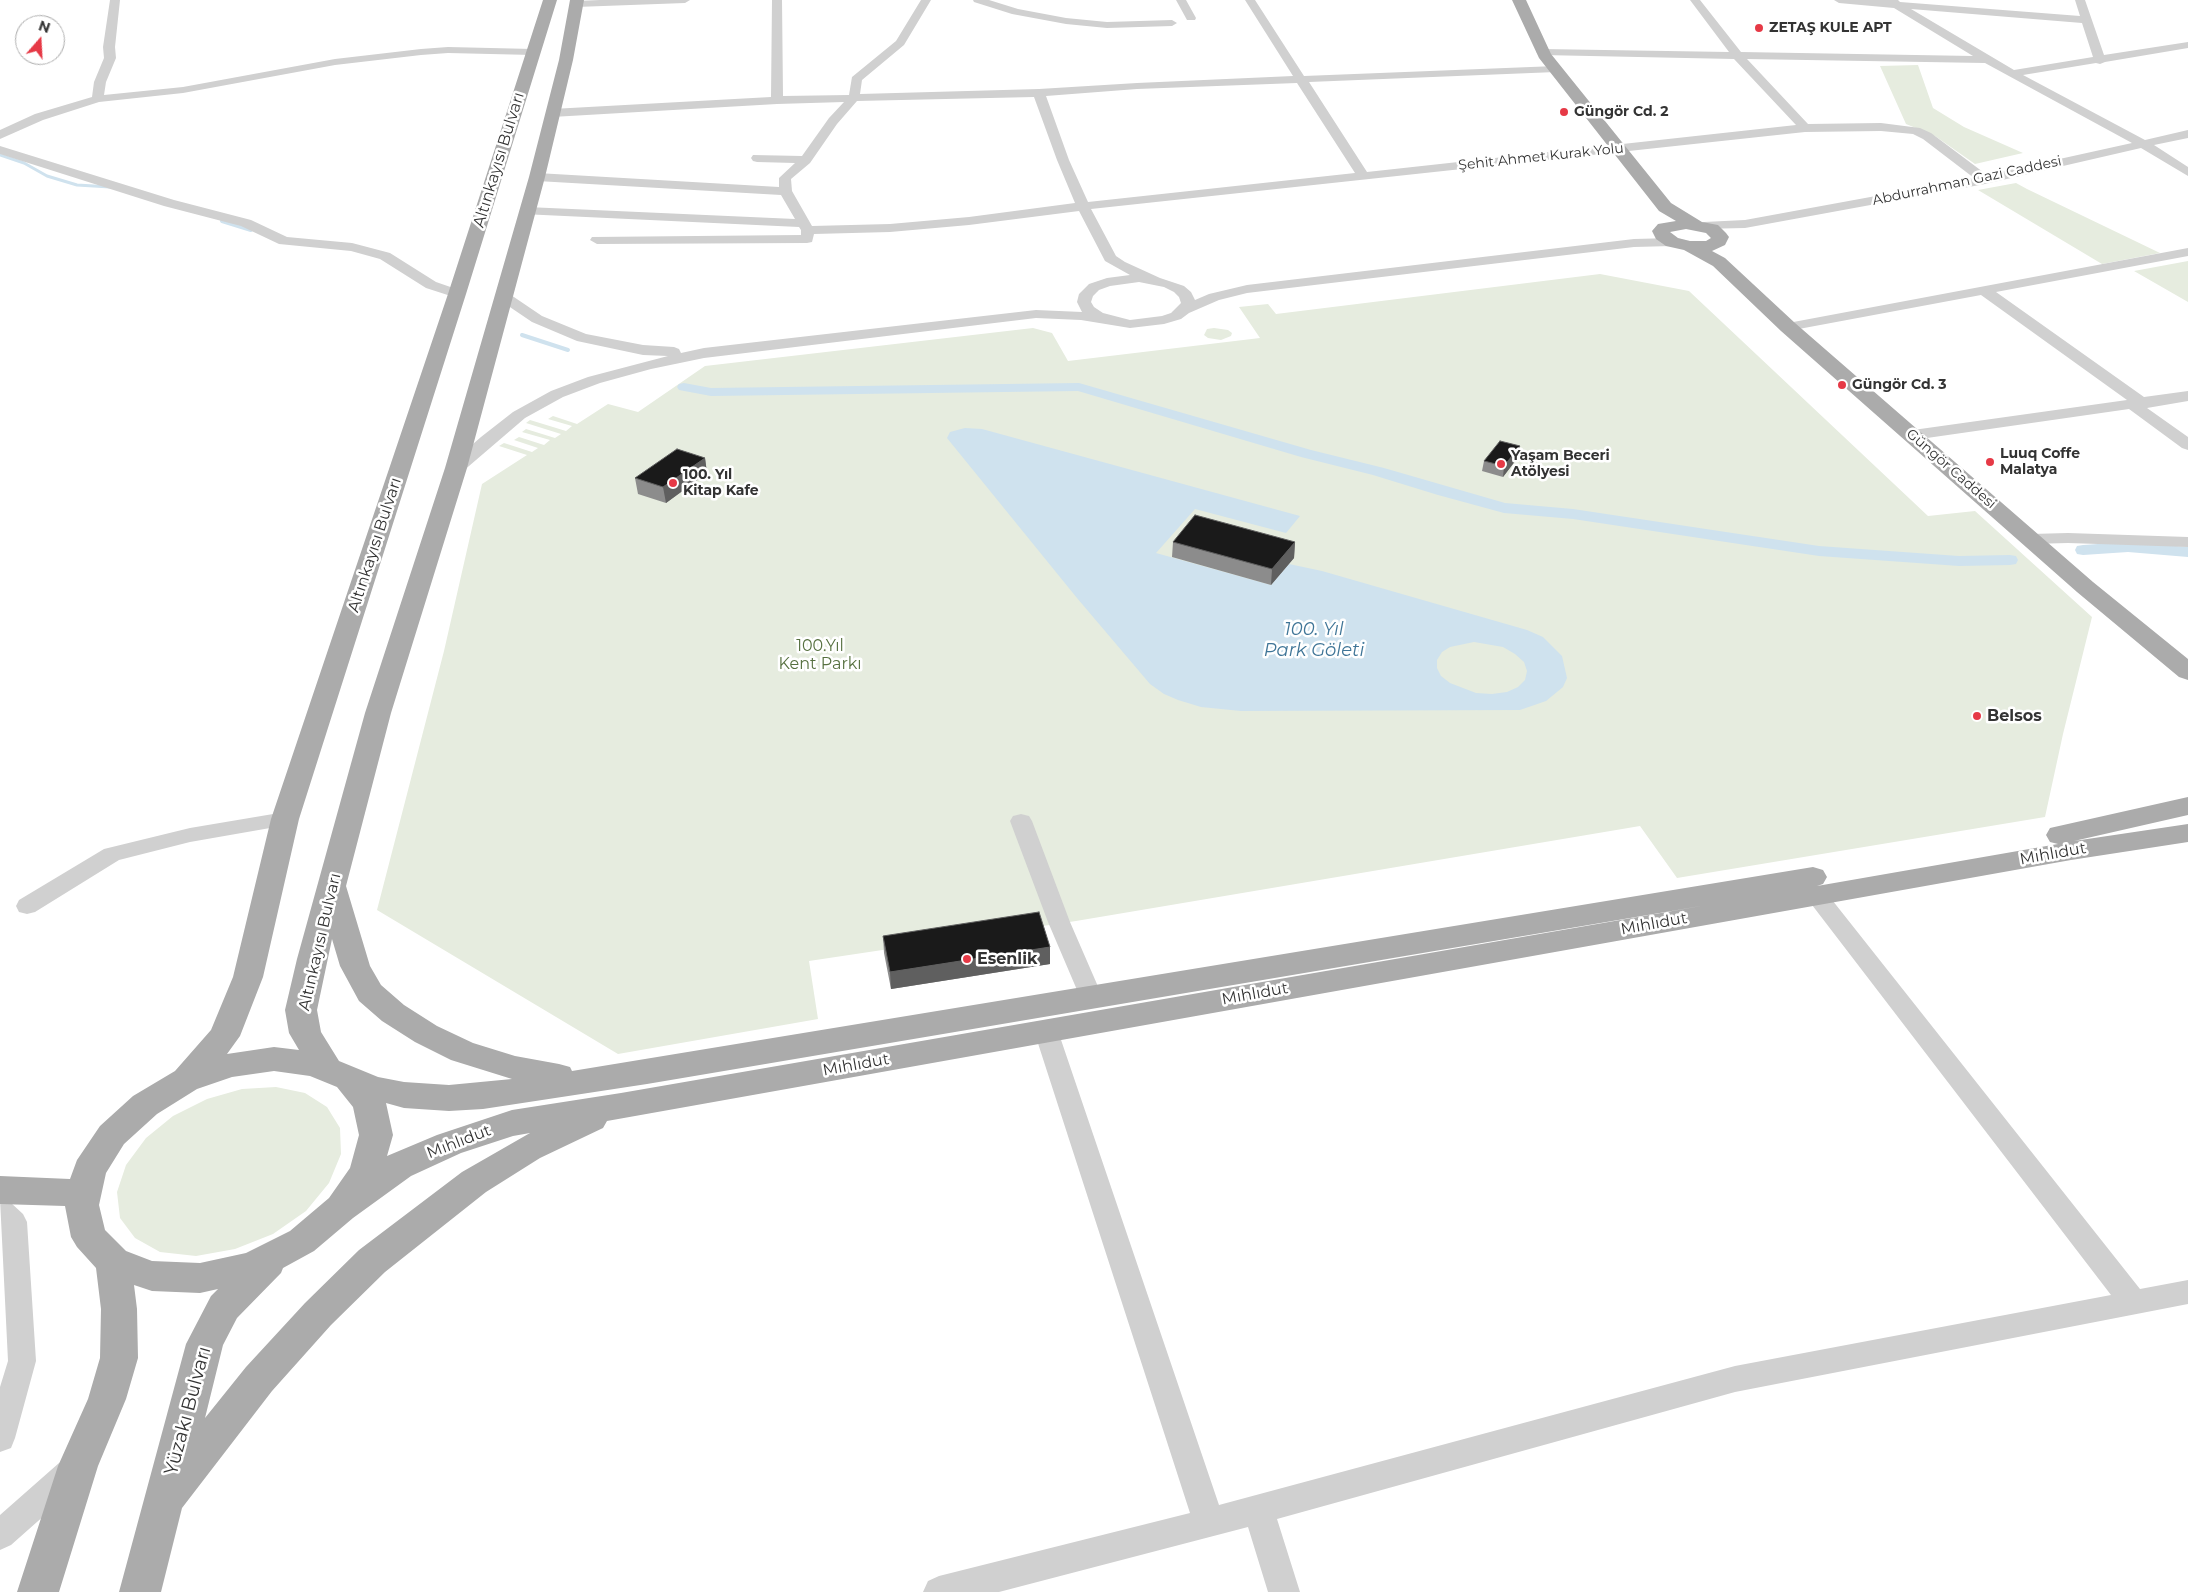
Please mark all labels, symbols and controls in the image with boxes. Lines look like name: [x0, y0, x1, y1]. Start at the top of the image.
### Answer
north arrow: [15, 15, 65, 65]
text: N: [36, 16, 53, 37]
place label: ZETAŞ KULE APT: [1769, 20, 1892, 36]
marker: ZETAŞ KULE APT: [1753, 22, 1765, 34]
street label: Altınkayısı Bulvarı: [469, 90, 529, 230]
place label: Güngör Cd. 2: [1574, 104, 1669, 120]
marker: Güngör Cd. 2: [1558, 106, 1570, 118]
street label: Şehit Ahmet Kurak Yolu: [1458, 140, 1624, 174]
street label: Abdurrahman Gazi Caddesi: [1871, 153, 2063, 209]
place label: Güngör Cd. 3: [1852, 377, 1947, 393]
marker: Güngör Cd. 3: [1836, 379, 1848, 391]
street label: Güngör Caddesi: [1903, 425, 1999, 513]
place label: Luuq Coffe Malatya: [2000, 446, 2080, 478]
place label: Yaşam Beceri Atölyesi: [1511, 448, 1610, 481]
marker: Luuq Coffe Malatya: [1984, 456, 1996, 468]
marker: Yaşam Beceri Atölyesi: [1495, 458, 1507, 470]
place label: 100. Yıl Kitap Kafe: [683, 467, 759, 500]
street label: Altınkayısı Bulvarı: [344, 475, 406, 615]
marker: 100. Yıl Kitap Kafe: [667, 477, 679, 489]
water label: 100. Yıl Park Göleti: [1264, 619, 1364, 662]
park label: 100.Yıl Kent Parkı: [779, 636, 861, 674]
place label: Belsos: [1987, 706, 2042, 726]
marker: Belsos: [1971, 710, 1983, 722]
street label: Mıhlıdut: [2018, 839, 2088, 869]
street label: Altınkayısı Bulvarı: [295, 871, 345, 1013]
street label: Mıhlıdut: [1619, 909, 1689, 939]
place label: Esenlik: [977, 949, 1037, 969]
marker: Esenlik: [961, 953, 973, 965]
street label: Mıhlıdut: [1220, 979, 1290, 1009]
street label: Mıhlıdut: [821, 1050, 891, 1080]
street label: Mıhlıdut: [424, 1121, 494, 1163]
street label: Yüzakı Bulvarı: [160, 1344, 216, 1478]

